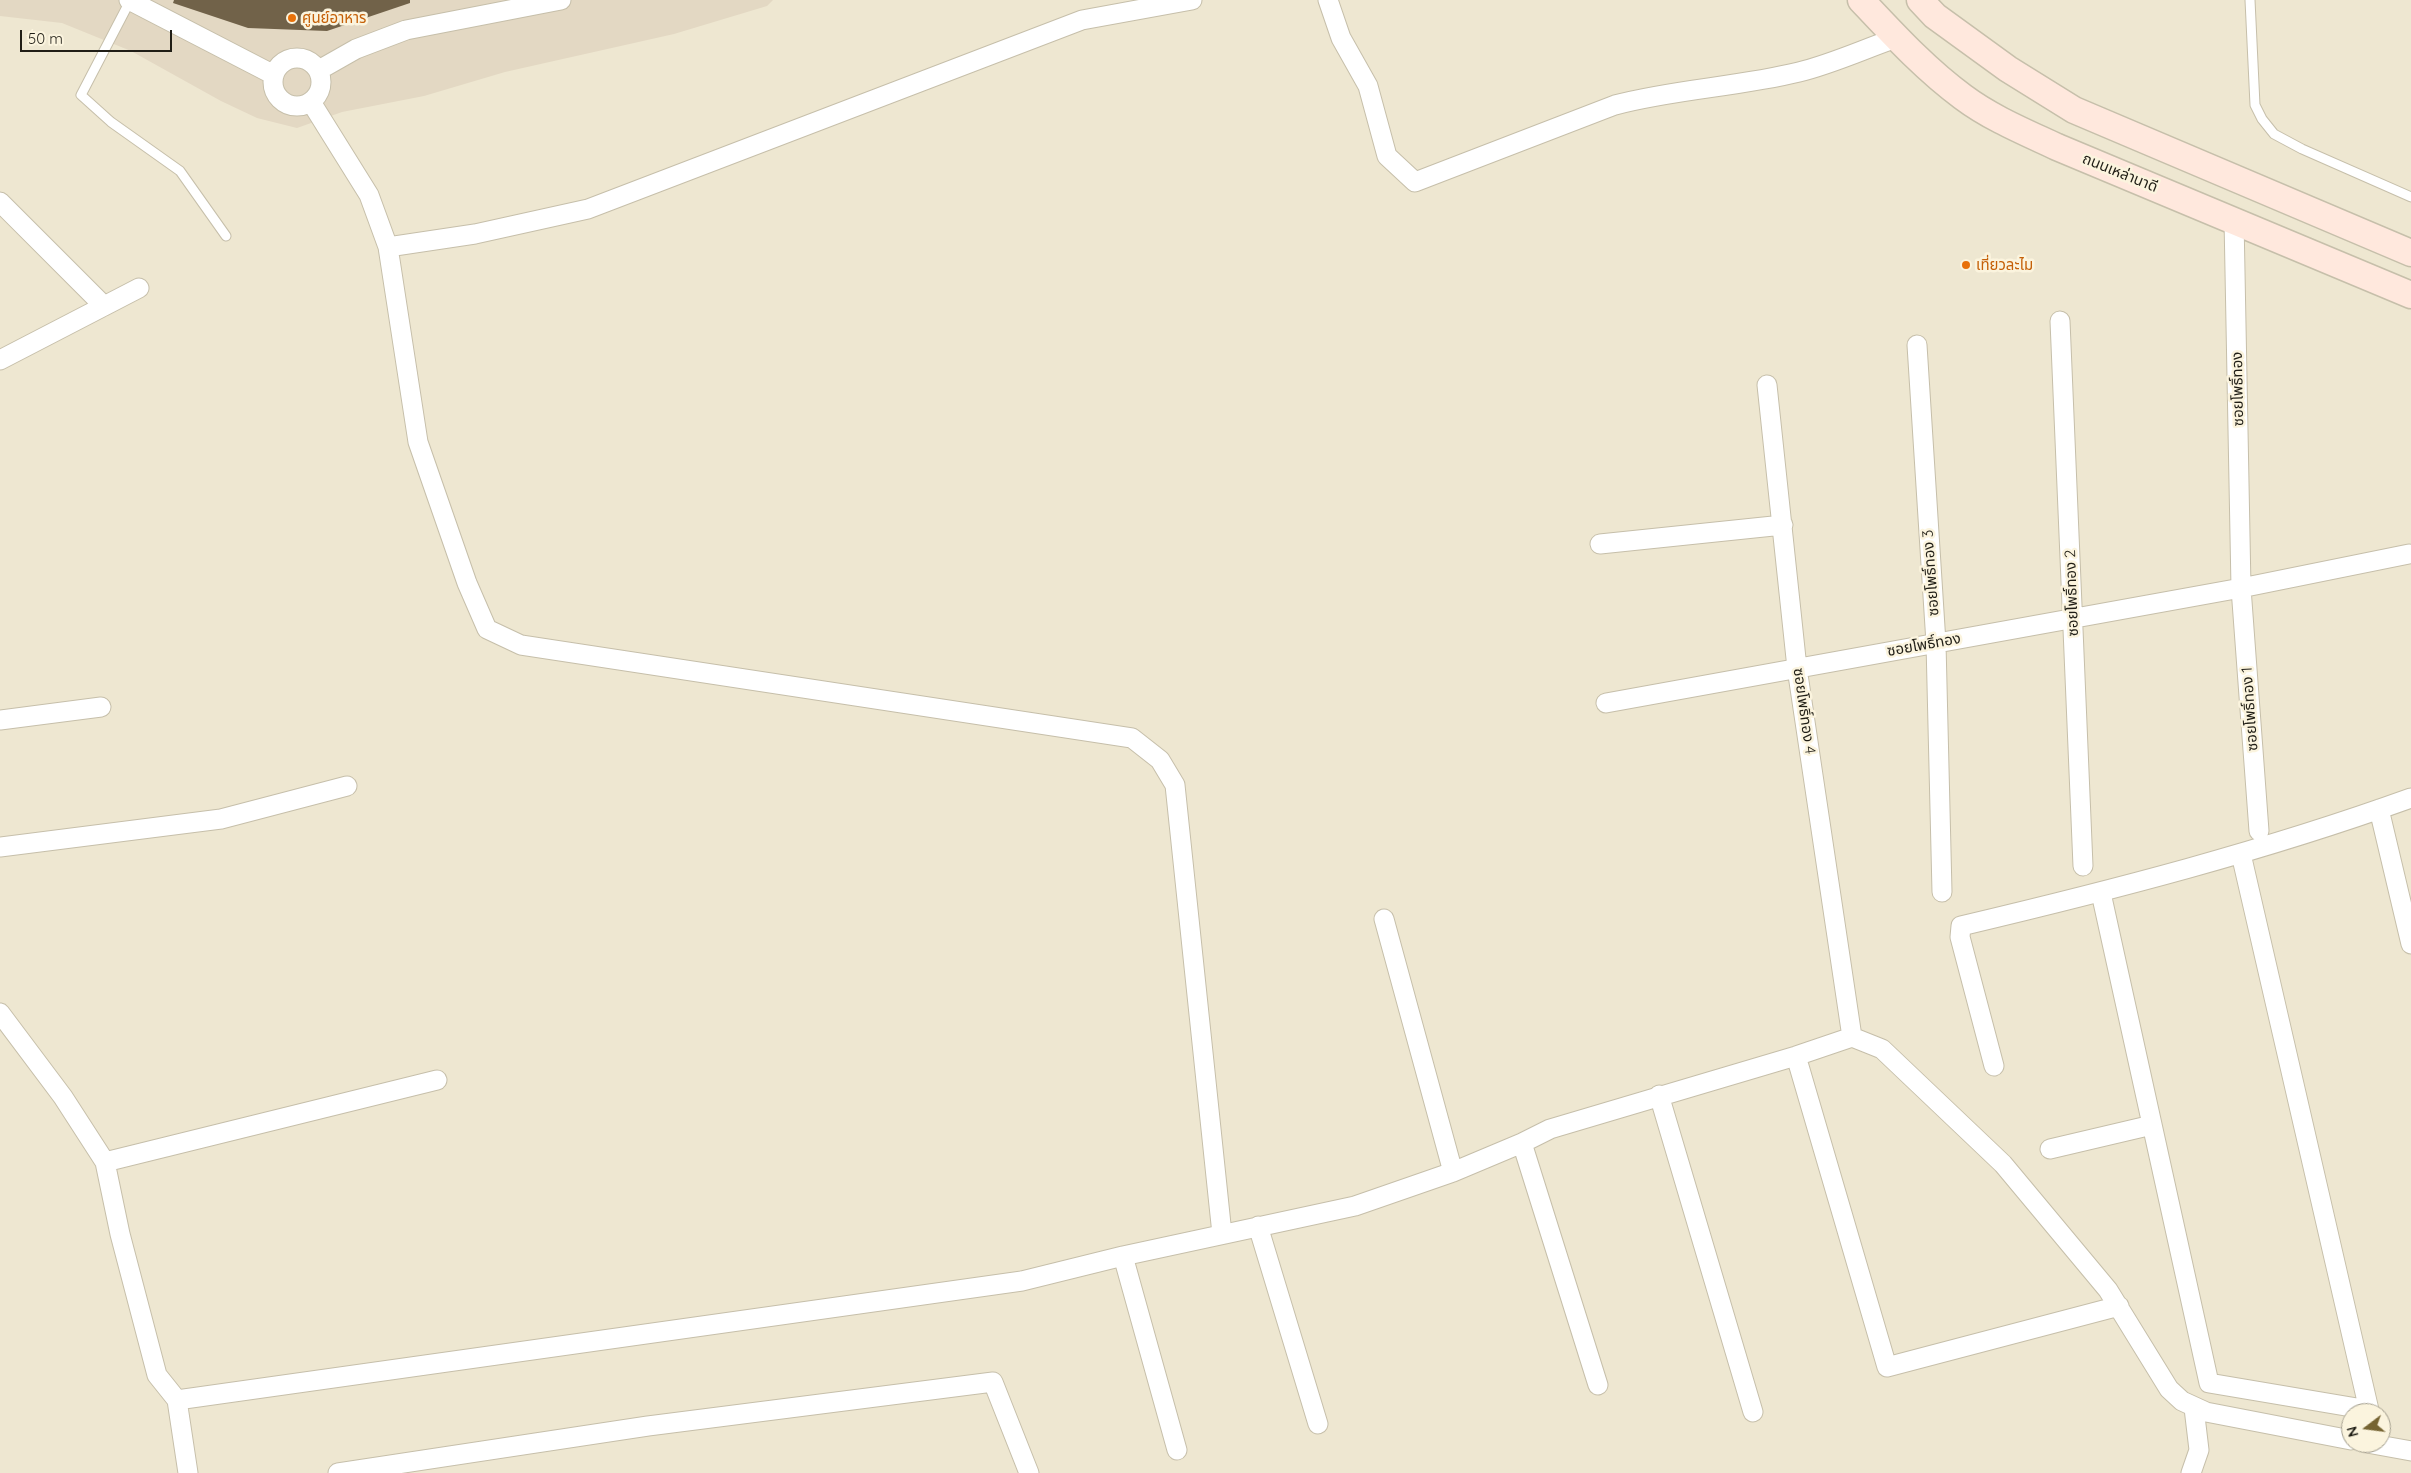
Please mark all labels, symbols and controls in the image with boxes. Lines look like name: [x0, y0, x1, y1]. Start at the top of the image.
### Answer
place label: ศูนย์อาหาร: [302, 9, 366, 27]
marker: ศูนย์อาหาร: [286, 12, 298, 24]
scale bar: [22, 20, 175, 52]
text: 50 m: [28, 29, 63, 48]
street label: ถนนเหล่านาดี: [2080, 150, 2160, 196]
place label: เที่ยวละไม: [1976, 256, 2033, 274]
marker: เที่ยวละไม: [1960, 259, 1972, 271]
street label: ซอยโพธิ์ทอง: [2228, 352, 2248, 426]
street label: ซอยโพธิ์ทอง 3: [1919, 529, 1943, 617]
street label: ซอยโพธิ์ทอง 2: [2061, 549, 2083, 637]
street label: ซอยโพธิ์ทอง: [1886, 630, 1962, 660]
street label: ซอยโพธิ์ทอง 1: [2238, 666, 2262, 752]
street label: ซอยโพธิ์ทอง 4: [1789, 667, 1819, 755]
north arrow: [2341, 1403, 2391, 1453]
text: N: [2342, 1424, 2363, 1439]

